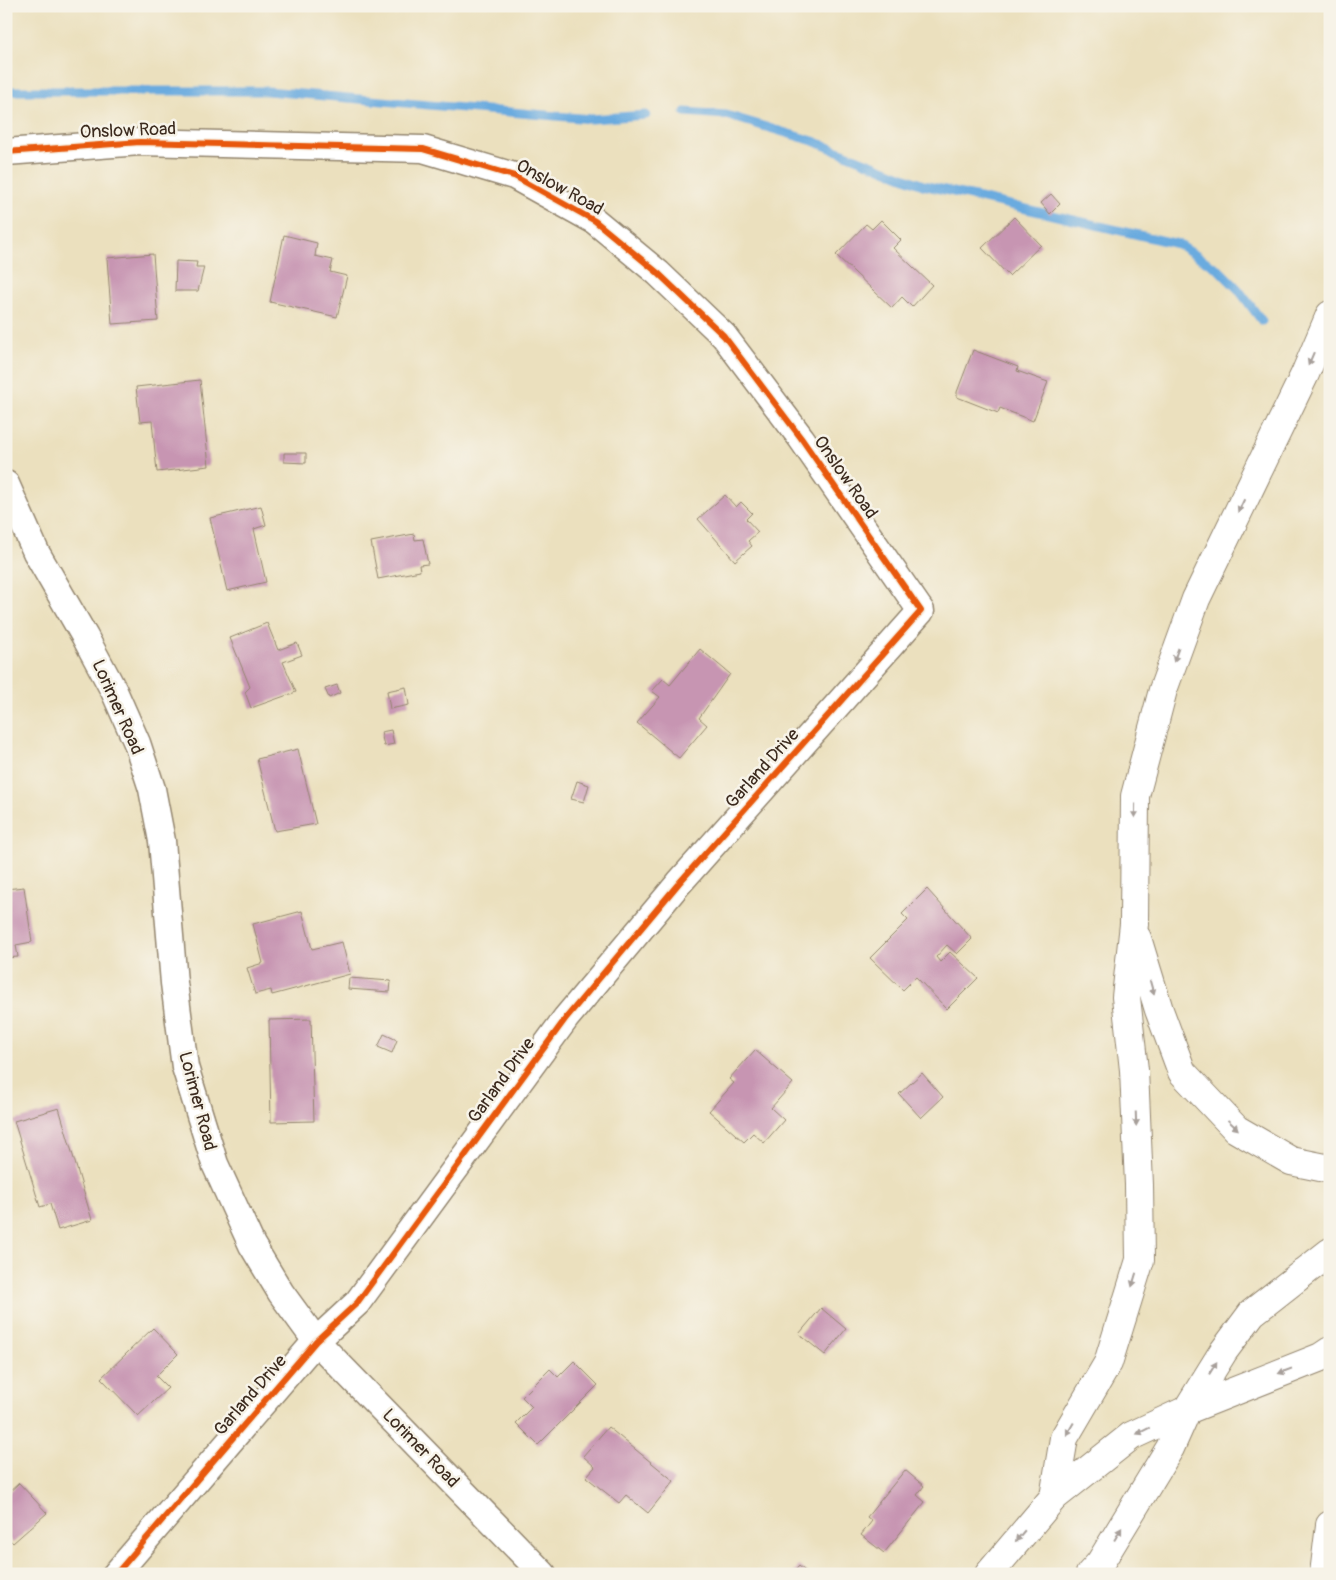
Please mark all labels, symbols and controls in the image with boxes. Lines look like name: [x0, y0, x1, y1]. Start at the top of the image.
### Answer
street label: Onslow Road: [79, 117, 177, 144]
street label: Onslow Road: [512, 154, 607, 221]
one-way arrow: [1307, 352, 1314, 367]
street label: Onslow Road: [809, 431, 883, 523]
one-way arrow: [1237, 499, 1245, 513]
one-way arrow: [1172, 648, 1180, 663]
street label: Lorimer Road: [86, 656, 149, 758]
street label: Garland Drive: [720, 723, 805, 813]
one-way arrow: [1131, 804, 1139, 820]
one-way arrow: [1149, 980, 1157, 995]
street label: Garland Drive: [463, 1033, 540, 1128]
street label: Lorimer Road: [173, 1049, 222, 1153]
one-way arrow: [1132, 1111, 1140, 1127]
one-way arrow: [1226, 1119, 1238, 1131]
one-way arrow: [1129, 1273, 1137, 1288]
street label: Garland Drive: [209, 1350, 292, 1441]
one-way arrow: [1208, 1362, 1217, 1375]
one-way arrow: [1278, 1368, 1293, 1375]
street label: Lorimer Road: [377, 1404, 464, 1493]
one-way arrow: [1066, 1421, 1074, 1436]
one-way arrow: [1136, 1427, 1150, 1435]
one-way arrow: [1113, 1527, 1122, 1540]
one-way arrow: [1015, 1529, 1026, 1542]

